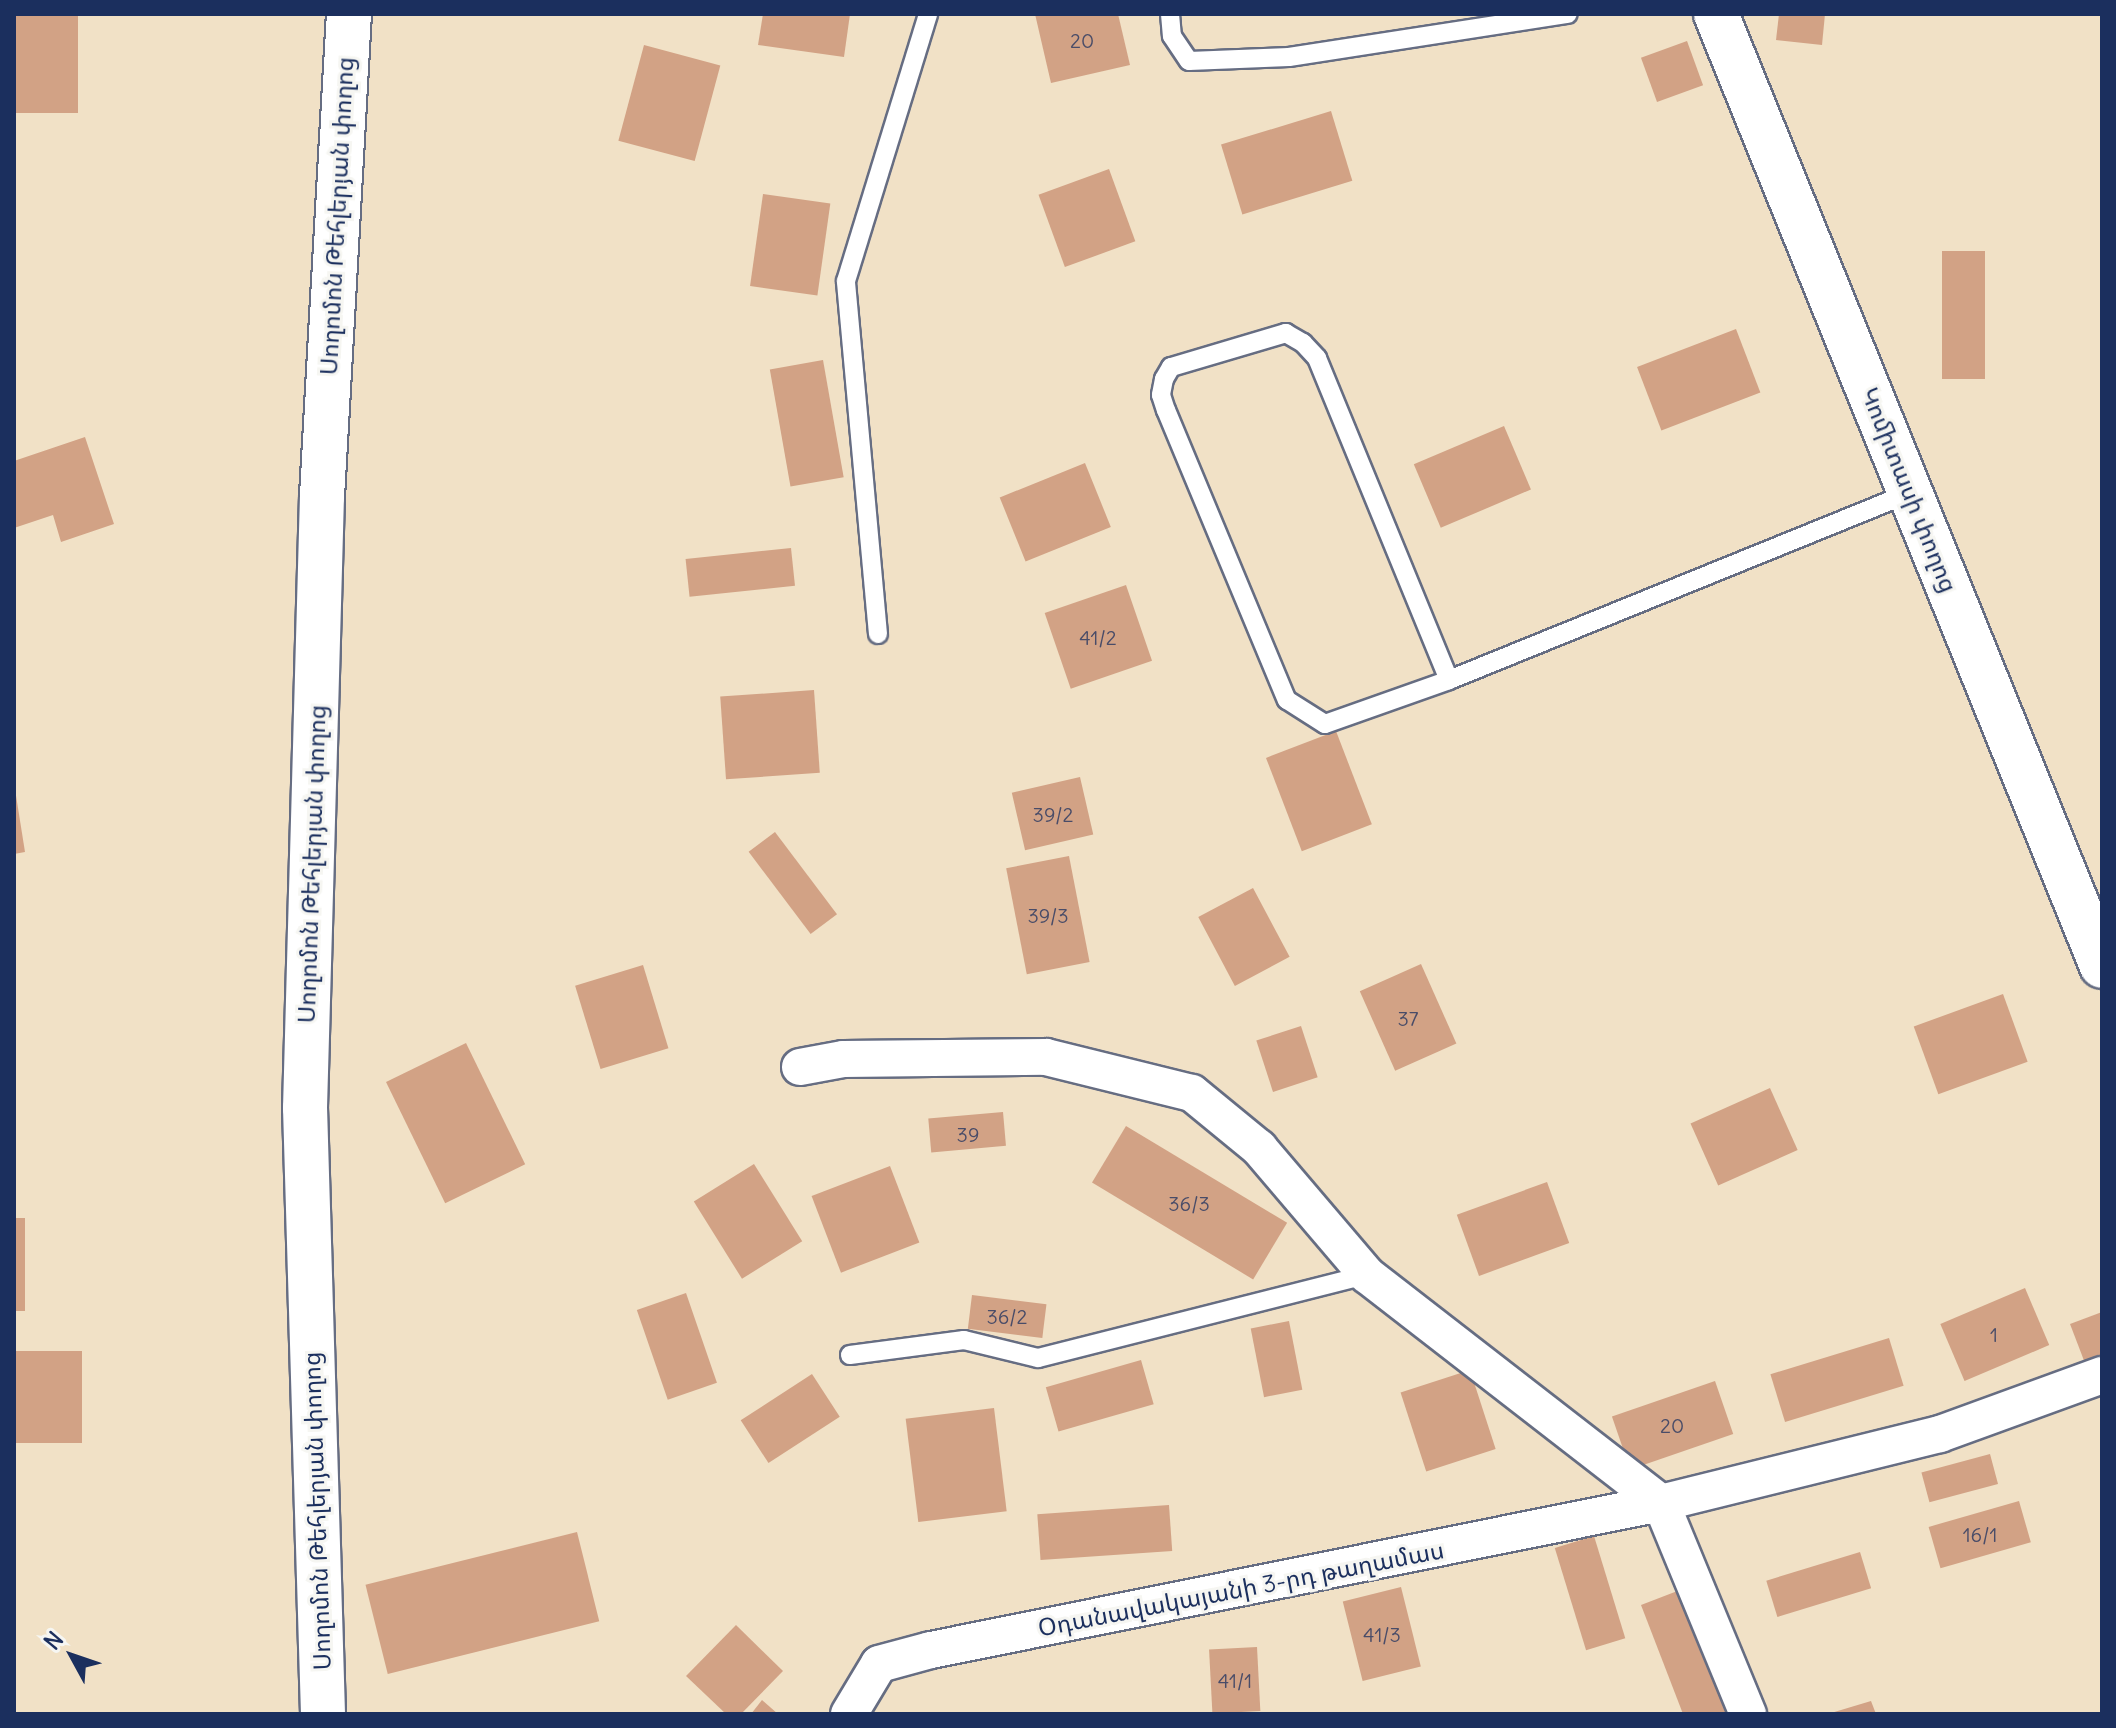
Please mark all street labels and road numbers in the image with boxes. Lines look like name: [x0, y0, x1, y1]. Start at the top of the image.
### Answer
street label: Սողոմոն Թեհլերյան փողոց: [314, 56, 360, 376]
street label: Կոմիտասի փողոց: [1855, 383, 1963, 597]
street label: Սողոմոն Թեհլերյան փողոց: [292, 704, 332, 1024]
street label: Սողոմոն Թեհլերյան փողոց: [297, 1351, 337, 1671]
street label: Օդանավակայանի 3-րդ թաղամաս: [1036, 1535, 1446, 1643]

